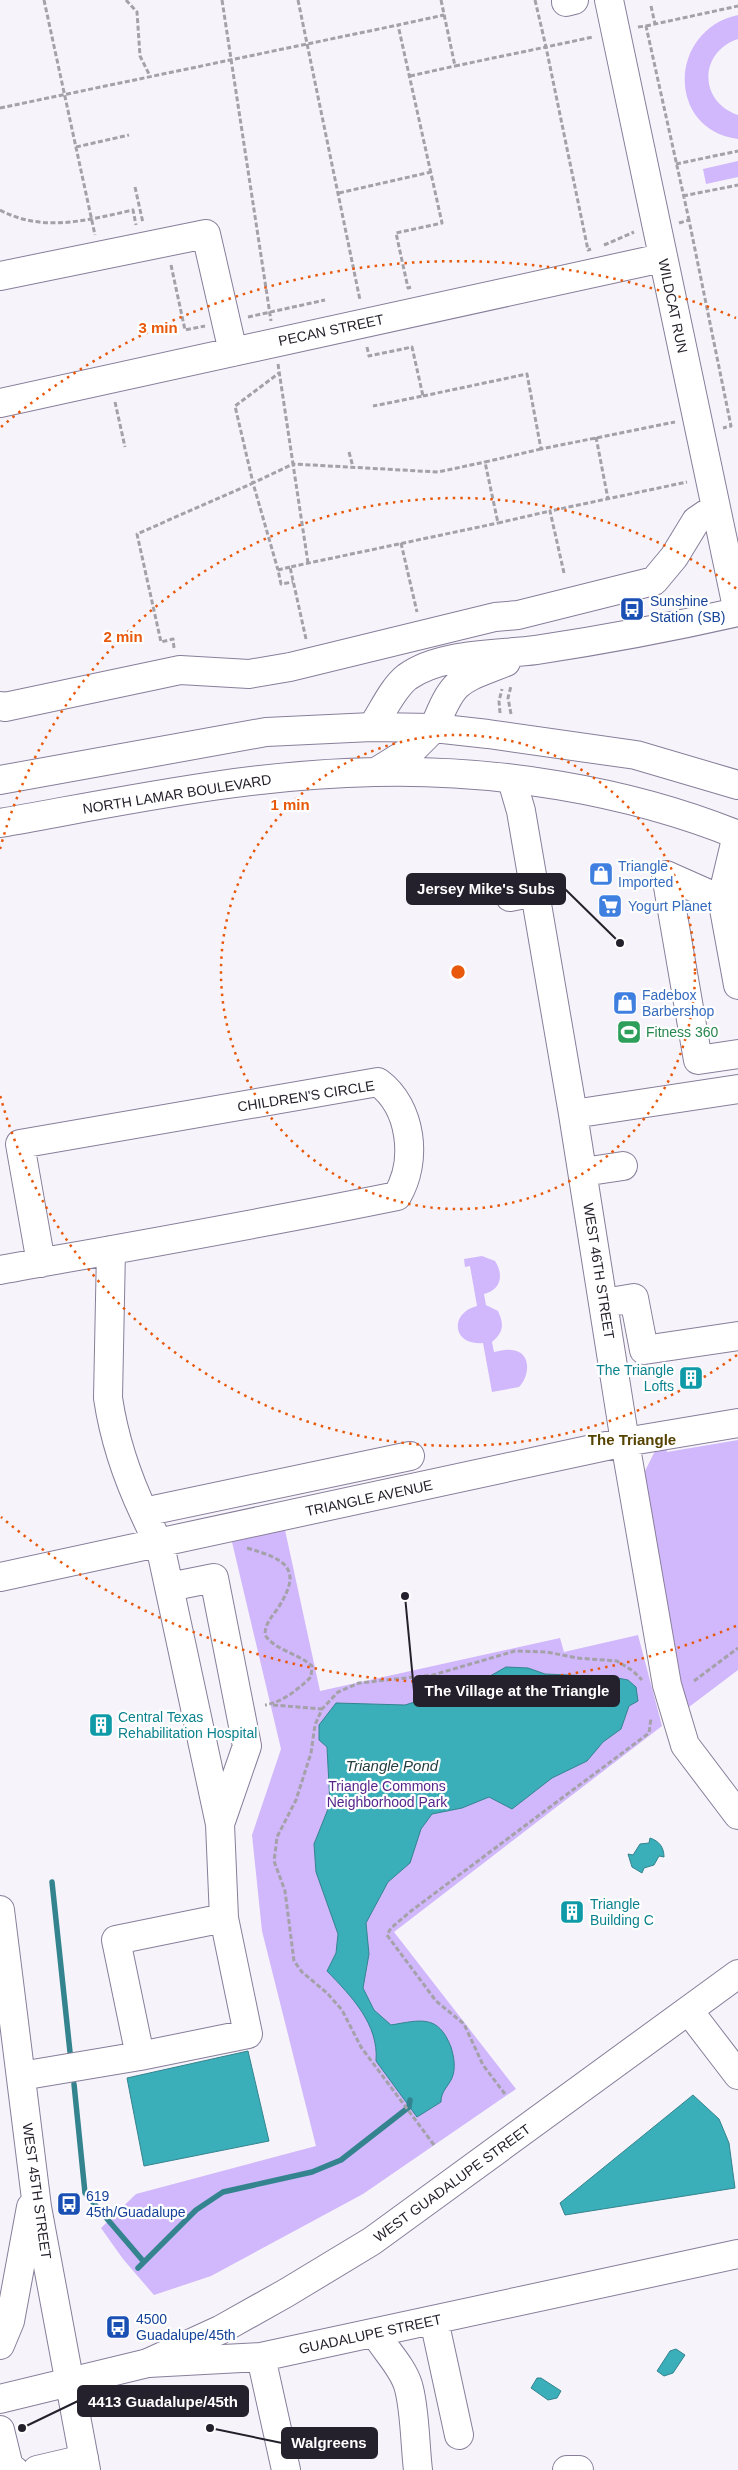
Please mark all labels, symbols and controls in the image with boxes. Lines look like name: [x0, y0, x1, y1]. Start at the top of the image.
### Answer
street label: WILDCAT RUN: [655, 257, 691, 355]
street label: PECAN STREET: [277, 311, 386, 349]
text: 3 min: [138, 319, 178, 336]
place label: Sunshine Station (SB): [650, 593, 725, 625]
bus stop icon: Sunshine Station (SB): [619, 596, 645, 622]
text: 2 min: [103, 628, 143, 645]
street label: NORTH LAMAR BOULEVARD: [81, 771, 273, 817]
text: 1 min: [270, 796, 310, 813]
place label: Triangle Imported: [618, 858, 673, 890]
shop icon: Triangle Imported: [588, 861, 614, 887]
callout: Jersey Mike's Subs: [407, 874, 565, 904]
text: Jersey Mike's Subs: [417, 880, 555, 897]
supermarket icon: Yogurt Planet: [597, 893, 623, 919]
place label: Yogurt Planet: [628, 898, 712, 914]
centre of rings: [449, 963, 467, 981]
place label: Fadebox Barbershop: [642, 987, 715, 1019]
shop icon: Fadebox Barbershop: [612, 990, 638, 1016]
sports icon: Fitness 360: [616, 1019, 642, 1045]
place label: Fitness 360: [646, 1024, 719, 1040]
street label: CHILDREN'S CIRCLE: [236, 1077, 376, 1115]
street label: WEST 46TH STREET: [580, 1202, 618, 1341]
place label: The Triangle Lofts: [596, 1362, 674, 1394]
building icon: The Triangle Lofts: [678, 1365, 704, 1391]
district label: The Triangle: [588, 1431, 676, 1448]
street label: TRIANGLE AVENUE: [304, 1477, 434, 1519]
callout: The Village at the Triangle: [414, 1676, 619, 1706]
text: The Village at the Triangle: [425, 1682, 609, 1699]
place label: Central Texas Rehabilitation Hospital: [118, 1709, 257, 1741]
building icon: Central Texas Rehabilitation Hospital: [88, 1712, 114, 1738]
water label: Triangle Pond: [346, 1757, 439, 1774]
park label: Triangle Commons Neighborhood Park: [327, 1778, 448, 1810]
place label: Triangle Building C: [590, 1896, 654, 1928]
building icon: Triangle Building C: [559, 1899, 585, 1925]
street label: WEST GUADALUPE STREET: [371, 2121, 534, 2245]
street label: WEST 45TH STREET: [20, 2122, 55, 2261]
place label: 619 45th/Guadalupe: [86, 2188, 186, 2220]
bus stop icon: 619 45th/Guadalupe: [56, 2191, 82, 2217]
place label: 4500 Guadalupe/45th: [136, 2311, 236, 2343]
street label: GUADALUPE STREET: [297, 2311, 443, 2357]
bus stop icon: 4500 Guadalupe/45th: [105, 2314, 131, 2340]
callout: 4413 Guadalupe/45th: [78, 2386, 248, 2416]
text: 4413 Guadalupe/45th: [88, 2393, 238, 2410]
callout: Walgreens: [282, 2428, 377, 2458]
text: Walgreens: [291, 2434, 367, 2451]

